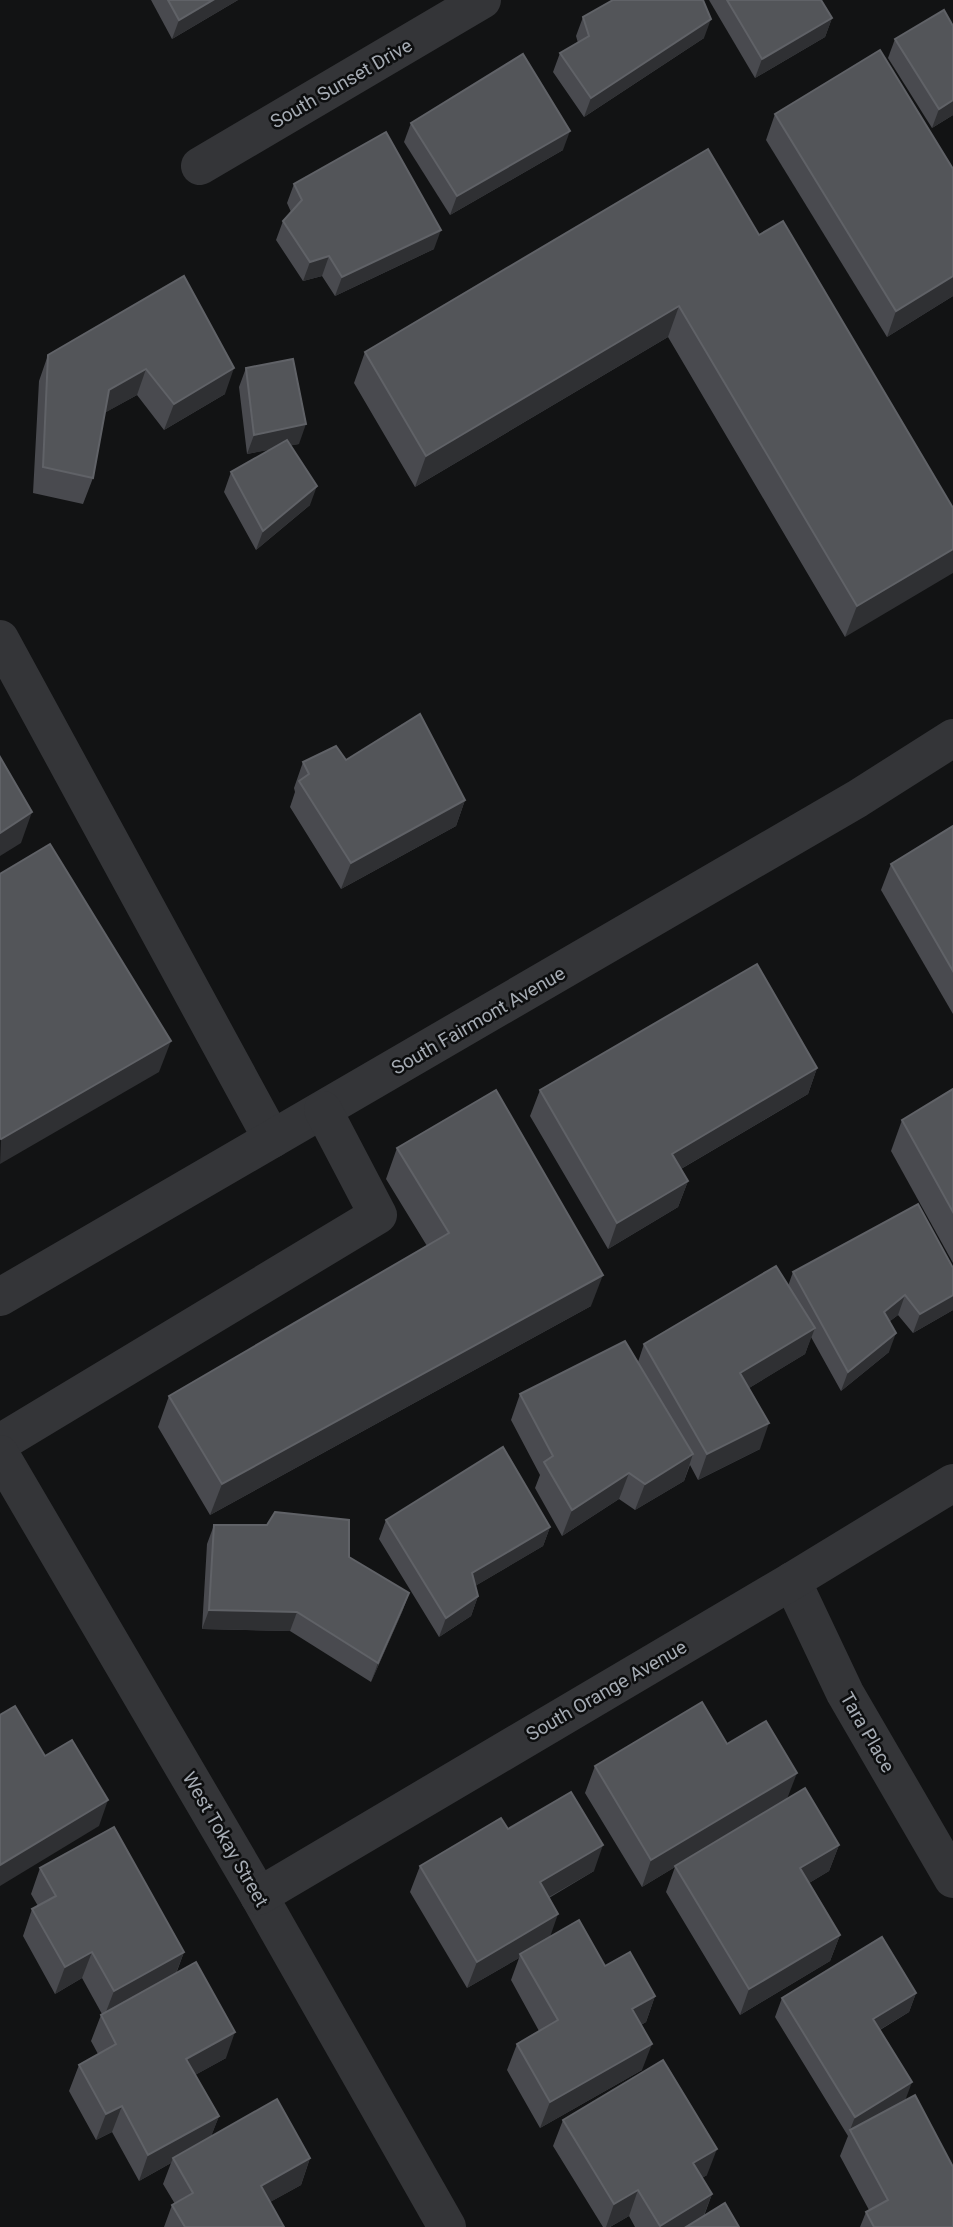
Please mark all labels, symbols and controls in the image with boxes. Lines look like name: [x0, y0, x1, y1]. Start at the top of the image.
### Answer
street label: South Sunset Drive: [266, 34, 416, 133]
street label: South Fairmont Avenue: [387, 961, 569, 1080]
street label: South Orange Avenue: [522, 1635, 691, 1746]
street label: Tara Place: [835, 1688, 900, 1776]
street label: West Tokay Street: [178, 1768, 274, 1911]

